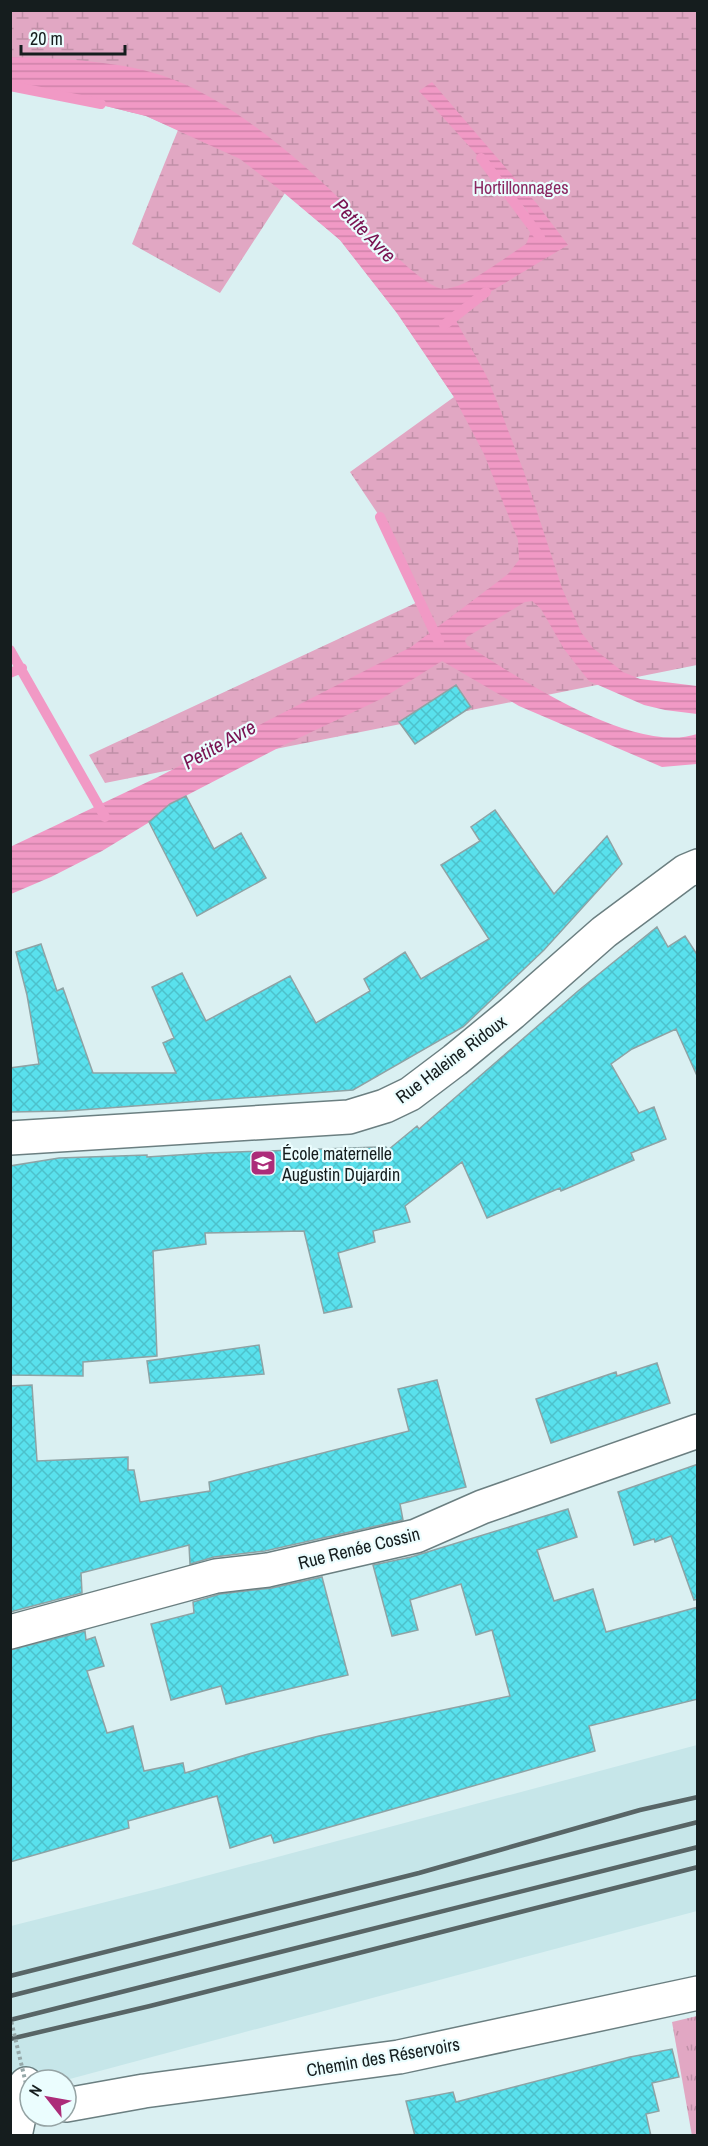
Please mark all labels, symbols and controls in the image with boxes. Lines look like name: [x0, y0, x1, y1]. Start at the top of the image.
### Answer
scale bar: [21, 18, 124, 56]
text: 20 m: [30, 26, 63, 51]
park label: Hortillonnages: [473, 175, 569, 200]
water label: Petite Avre: [328, 192, 402, 268]
water label: Petite Avre: [178, 713, 260, 775]
street label: Rue Haleine Ridoux: [390, 1009, 512, 1109]
place label: École maternelle Augustin Dujardin: [281, 1141, 400, 1187]
school or university icon: École maternelle Augustin Dujardin: [248, 1148, 278, 1178]
street label: Rue Renée Cossin: [295, 1521, 423, 1575]
street label: Chemin des Réservoirs: [304, 2031, 462, 2083]
north arrow: [18, 2068, 78, 2128]
text: N: [23, 2081, 47, 2100]

